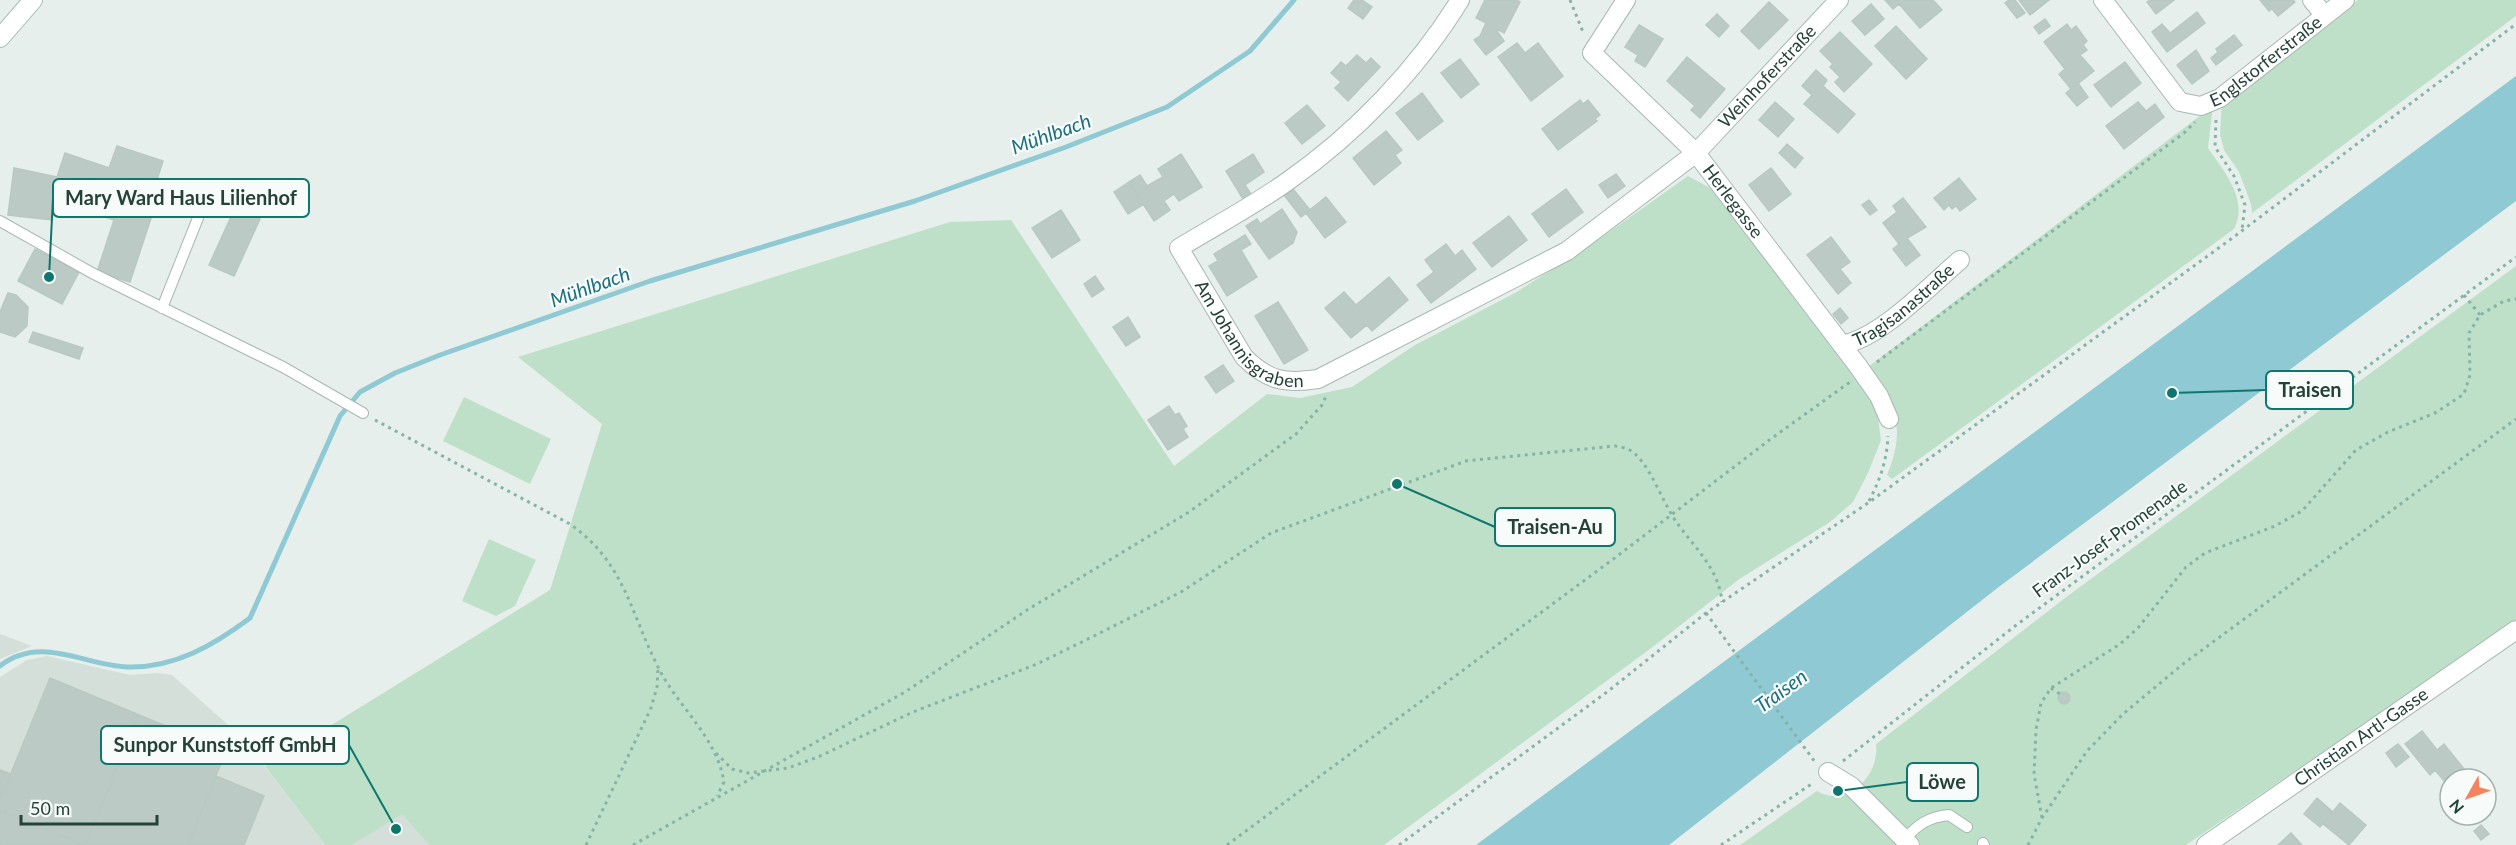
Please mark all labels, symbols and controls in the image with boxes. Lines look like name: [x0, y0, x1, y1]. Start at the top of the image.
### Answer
street label: Englstorferstraße: [2206, 11, 2326, 111]
street label: Weinhoferstraße: [1713, 20, 1820, 132]
water label: Mühlbach: [1007, 108, 1094, 159]
street label: Herlegasse: [1699, 160, 1769, 242]
callout: Mary Ward Haus Lilienhof: [53, 179, 309, 217]
text: Mary Ward Haus Lilienhof: [65, 185, 298, 209]
street label: Tragisanastraße: [1849, 258, 1958, 351]
water label: Mühlbach: [546, 261, 633, 312]
street label: Am Johannisgraben: [1191, 276, 1304, 391]
callout: Traisen: [2266, 371, 2353, 409]
text: Traisen: [2278, 377, 2342, 401]
street label: Franz-Josef-Promenade: [2028, 475, 2191, 602]
callout: Traisen-Au: [1495, 508, 1615, 546]
text: Traisen-Au: [1507, 514, 1603, 538]
water label: Traisen: [1750, 663, 1811, 717]
street label: Christian Artl-Gasse: [2289, 682, 2432, 791]
callout: Sunpor Kunststoff GmbH: [101, 726, 349, 764]
text: Sunpor Kunststoff GmbH: [113, 732, 337, 756]
callout: Löwe: [1907, 763, 1978, 801]
north arrow: [2438, 767, 2498, 827]
text: Löwe: [1918, 769, 1966, 793]
scale bar: [21, 788, 158, 826]
text: N: [2445, 796, 2467, 818]
text: 50 m: [30, 797, 70, 819]

